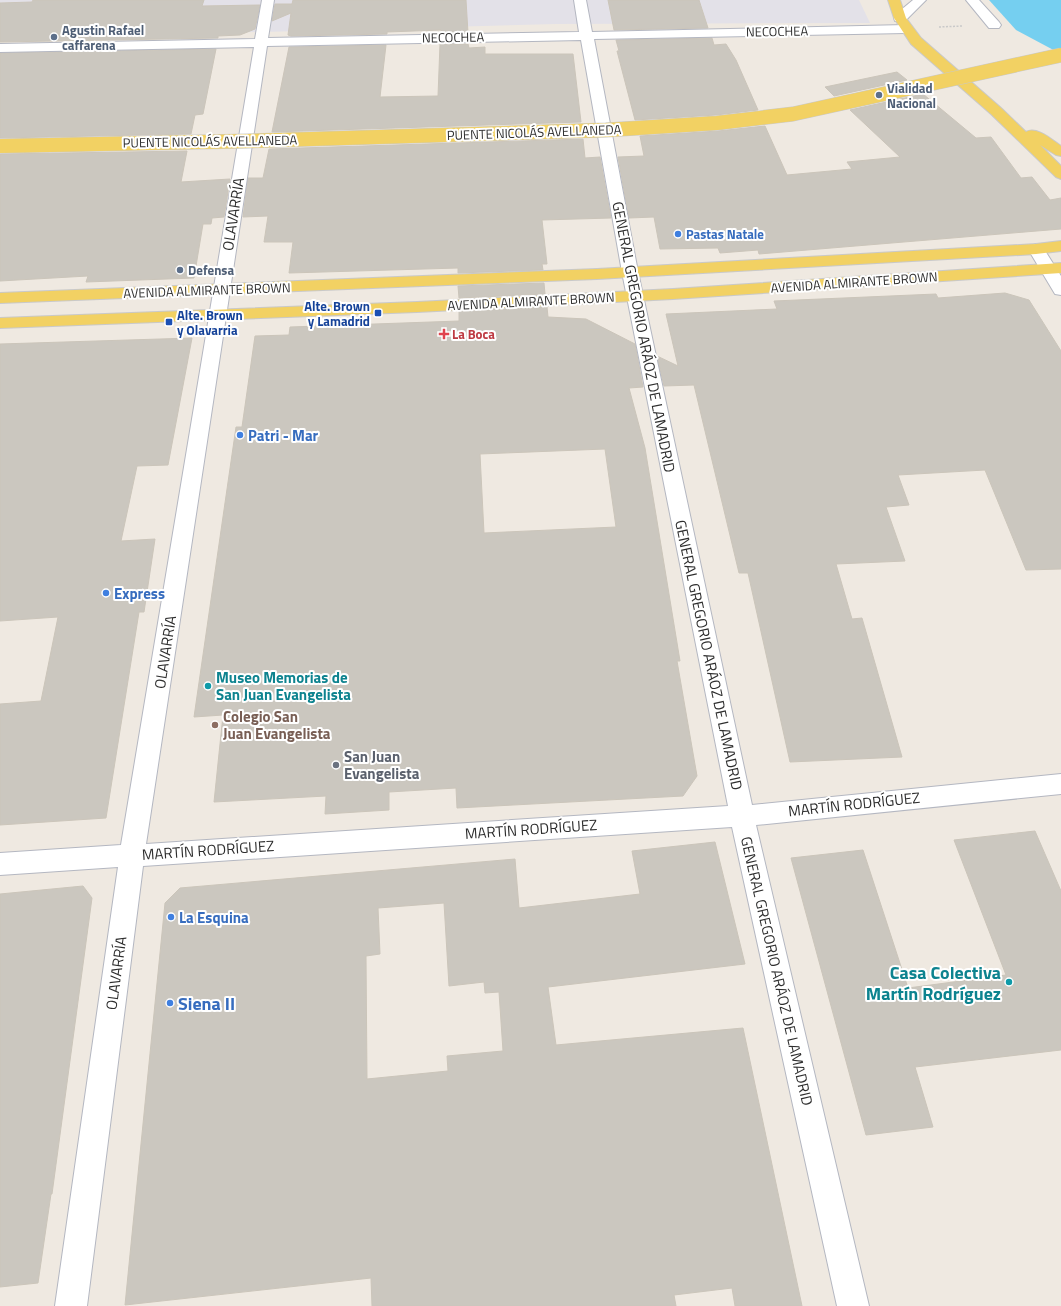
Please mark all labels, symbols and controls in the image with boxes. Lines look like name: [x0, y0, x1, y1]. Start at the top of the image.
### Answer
place label: Agustin Rafael caffarena: [62, 20, 144, 55]
street label: NECOCHEA: [746, 20, 809, 42]
street label: NECOCHEA: [422, 26, 485, 48]
marker: Agustin Rafael caffarena: [49, 32, 59, 42]
place label: Vialidad Nacional: [887, 78, 936, 113]
marker: Vialidad Nacional: [874, 90, 884, 100]
street label: PUENTE NICOLÁS AVELLANEDA: [446, 119, 622, 145]
street label: PUENTE NICOLÁS AVELLANEDA: [123, 129, 298, 153]
street label: OLAVARRÍA: [216, 176, 250, 252]
street label: GENERAL GREGORIO ARÁOZ DE LAMADRID: [606, 199, 682, 475]
place label: Pastas Natale: [686, 224, 764, 244]
marker: Pastas Natale: [673, 229, 683, 239]
place label: Defensa: [188, 260, 234, 280]
marker: Defensa: [175, 265, 185, 275]
street label: AVENIDA ALMIRANTE BROWN: [770, 266, 938, 298]
street label: AVENIDA ALMIRANTE BROWN: [123, 277, 291, 303]
street label: AVENIDA ALMIRANTE BROWN: [447, 287, 615, 315]
place label: Alte. Brown y Lamadrid: [304, 296, 370, 331]
place label: Alte. Brown y Olavarria: [177, 305, 243, 340]
marker: Alte. Brown y Lamadrid: [373, 308, 383, 318]
marker: Alte. Brown y Olavarria: [164, 317, 174, 327]
place label: La Boca: [452, 324, 495, 344]
marker: La Boca: [439, 329, 449, 339]
place label: Patri - Mar: [248, 424, 319, 447]
marker: Patri - Mar: [235, 430, 245, 440]
street label: GENERAL GREGORIO ARÁOZ DE LAMADRID: [669, 518, 749, 792]
place label: Express: [114, 582, 165, 605]
marker: Express: [101, 588, 111, 598]
street label: OLAVARRÍA: [148, 614, 182, 690]
place label: Museo Memorias de San Juan Evangelista: [216, 666, 351, 706]
marker: Museo Memorias de San Juan Evangelista: [203, 681, 213, 691]
place label: Colegio San Juan Evangelista: [223, 705, 331, 745]
marker: Colegio San Juan Evangelista: [210, 720, 220, 730]
place label: San Juan Evangelista: [344, 745, 420, 785]
marker: San Juan Evangelista: [331, 760, 341, 770]
street label: MARTÍN RODRÍGUEZ: [787, 786, 921, 822]
street label: MARTÍN RODRÍGUEZ: [464, 813, 598, 845]
street label: MARTÍN RODRÍGUEZ: [141, 834, 275, 866]
street label: GENERAL GREGORIO ARÁOZ DE LAMADRID: [735, 834, 819, 1108]
place label: La Esquina: [179, 906, 249, 929]
marker: La Esquina: [166, 912, 176, 922]
street label: OLAVARRÍA: [99, 935, 133, 1011]
place label: Casa Colectiva Martín Rodríguez: [866, 959, 1001, 1007]
marker: Casa Colectiva Martín Rodríguez: [1004, 977, 1014, 987]
place label: Siena II: [178, 990, 235, 1017]
marker: Siena II: [165, 998, 175, 1008]

